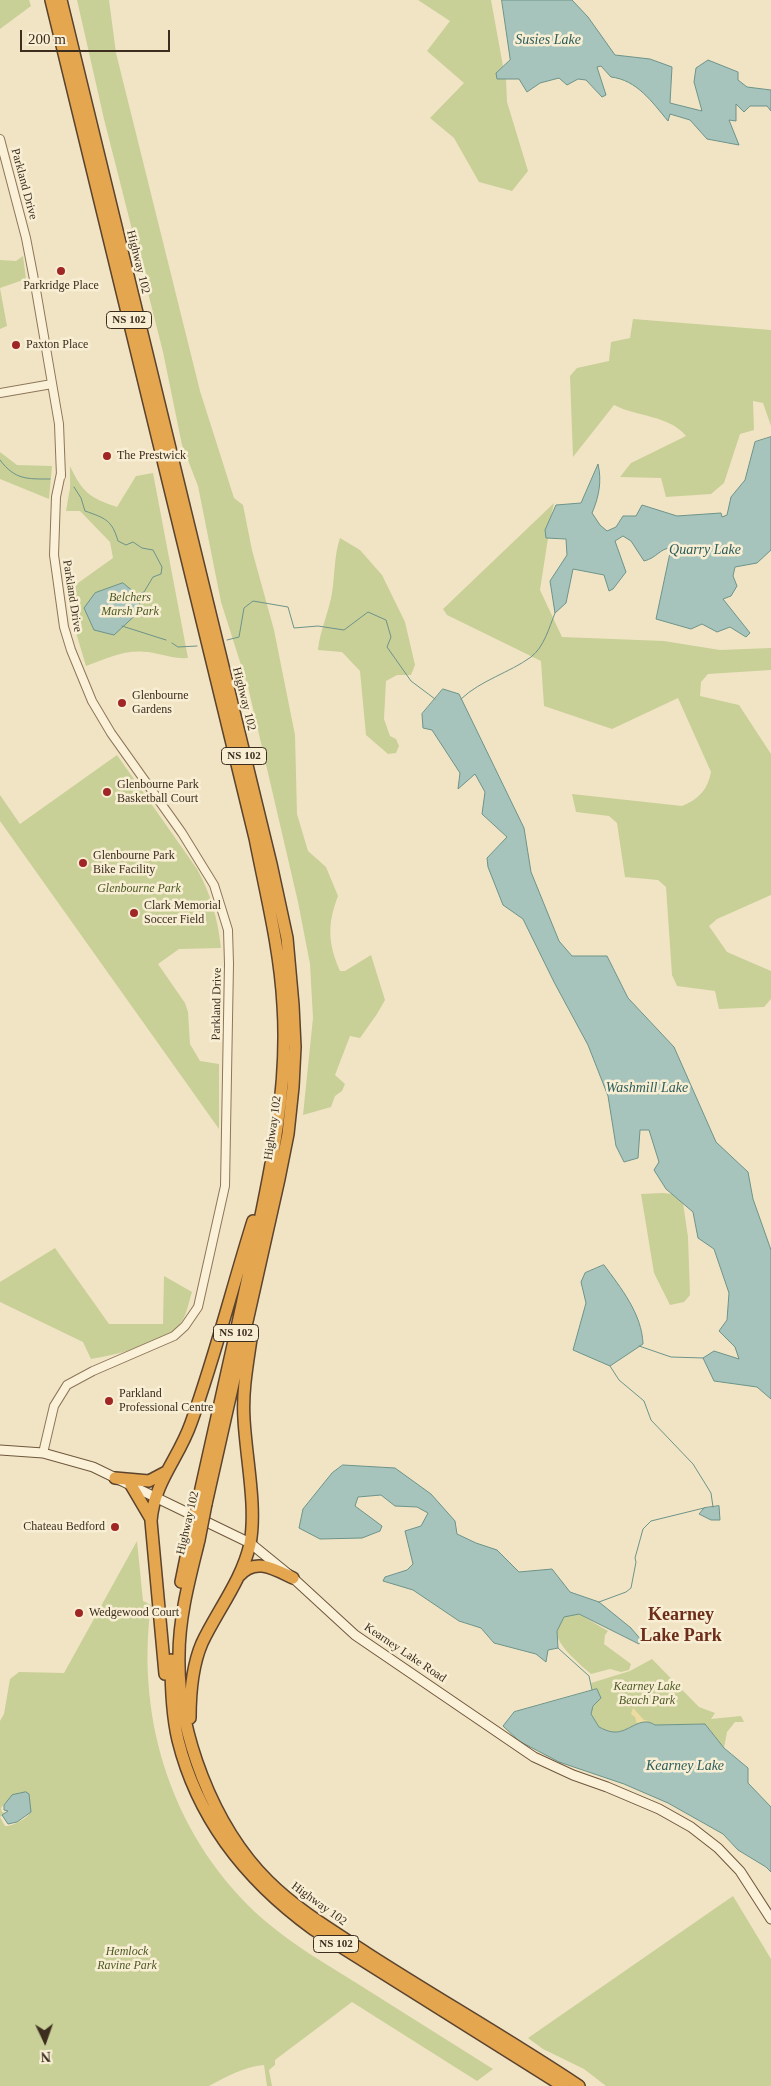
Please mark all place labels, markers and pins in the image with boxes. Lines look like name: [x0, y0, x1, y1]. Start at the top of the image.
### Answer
marker: Parkridge Place: [55, 265, 67, 277]
place label: Parkridge Place: [23, 279, 99, 293]
place label: Paxton Place: [26, 338, 88, 352]
marker: Paxton Place: [10, 339, 22, 351]
place label: The Prestwick: [117, 449, 186, 463]
marker: The Prestwick: [101, 450, 113, 462]
place label: Glenbourne Gardens: [132, 689, 189, 717]
marker: Glenbourne Gardens: [116, 697, 128, 709]
place label: Glenbourne Park Basketball Court: [117, 778, 199, 806]
marker: Glenbourne Park Basketball Court: [101, 786, 113, 798]
place label: Glenbourne Park Bike Facility: [93, 849, 175, 877]
marker: Glenbourne Park Bike Facility: [77, 857, 89, 869]
place label: Clark Memorial Soccer Field: [144, 899, 221, 927]
marker: Clark Memorial Soccer Field: [128, 907, 140, 919]
place label: Parkland Professional Centre: [119, 1387, 213, 1415]
marker: Parkland Professional Centre: [103, 1395, 115, 1407]
place label: Chateau Bedford: [23, 1520, 105, 1534]
marker: Chateau Bedford: [109, 1521, 121, 1533]
place label: Wedgewood Court: [89, 1606, 179, 1620]
marker: Wedgewood Court: [73, 1607, 85, 1619]

